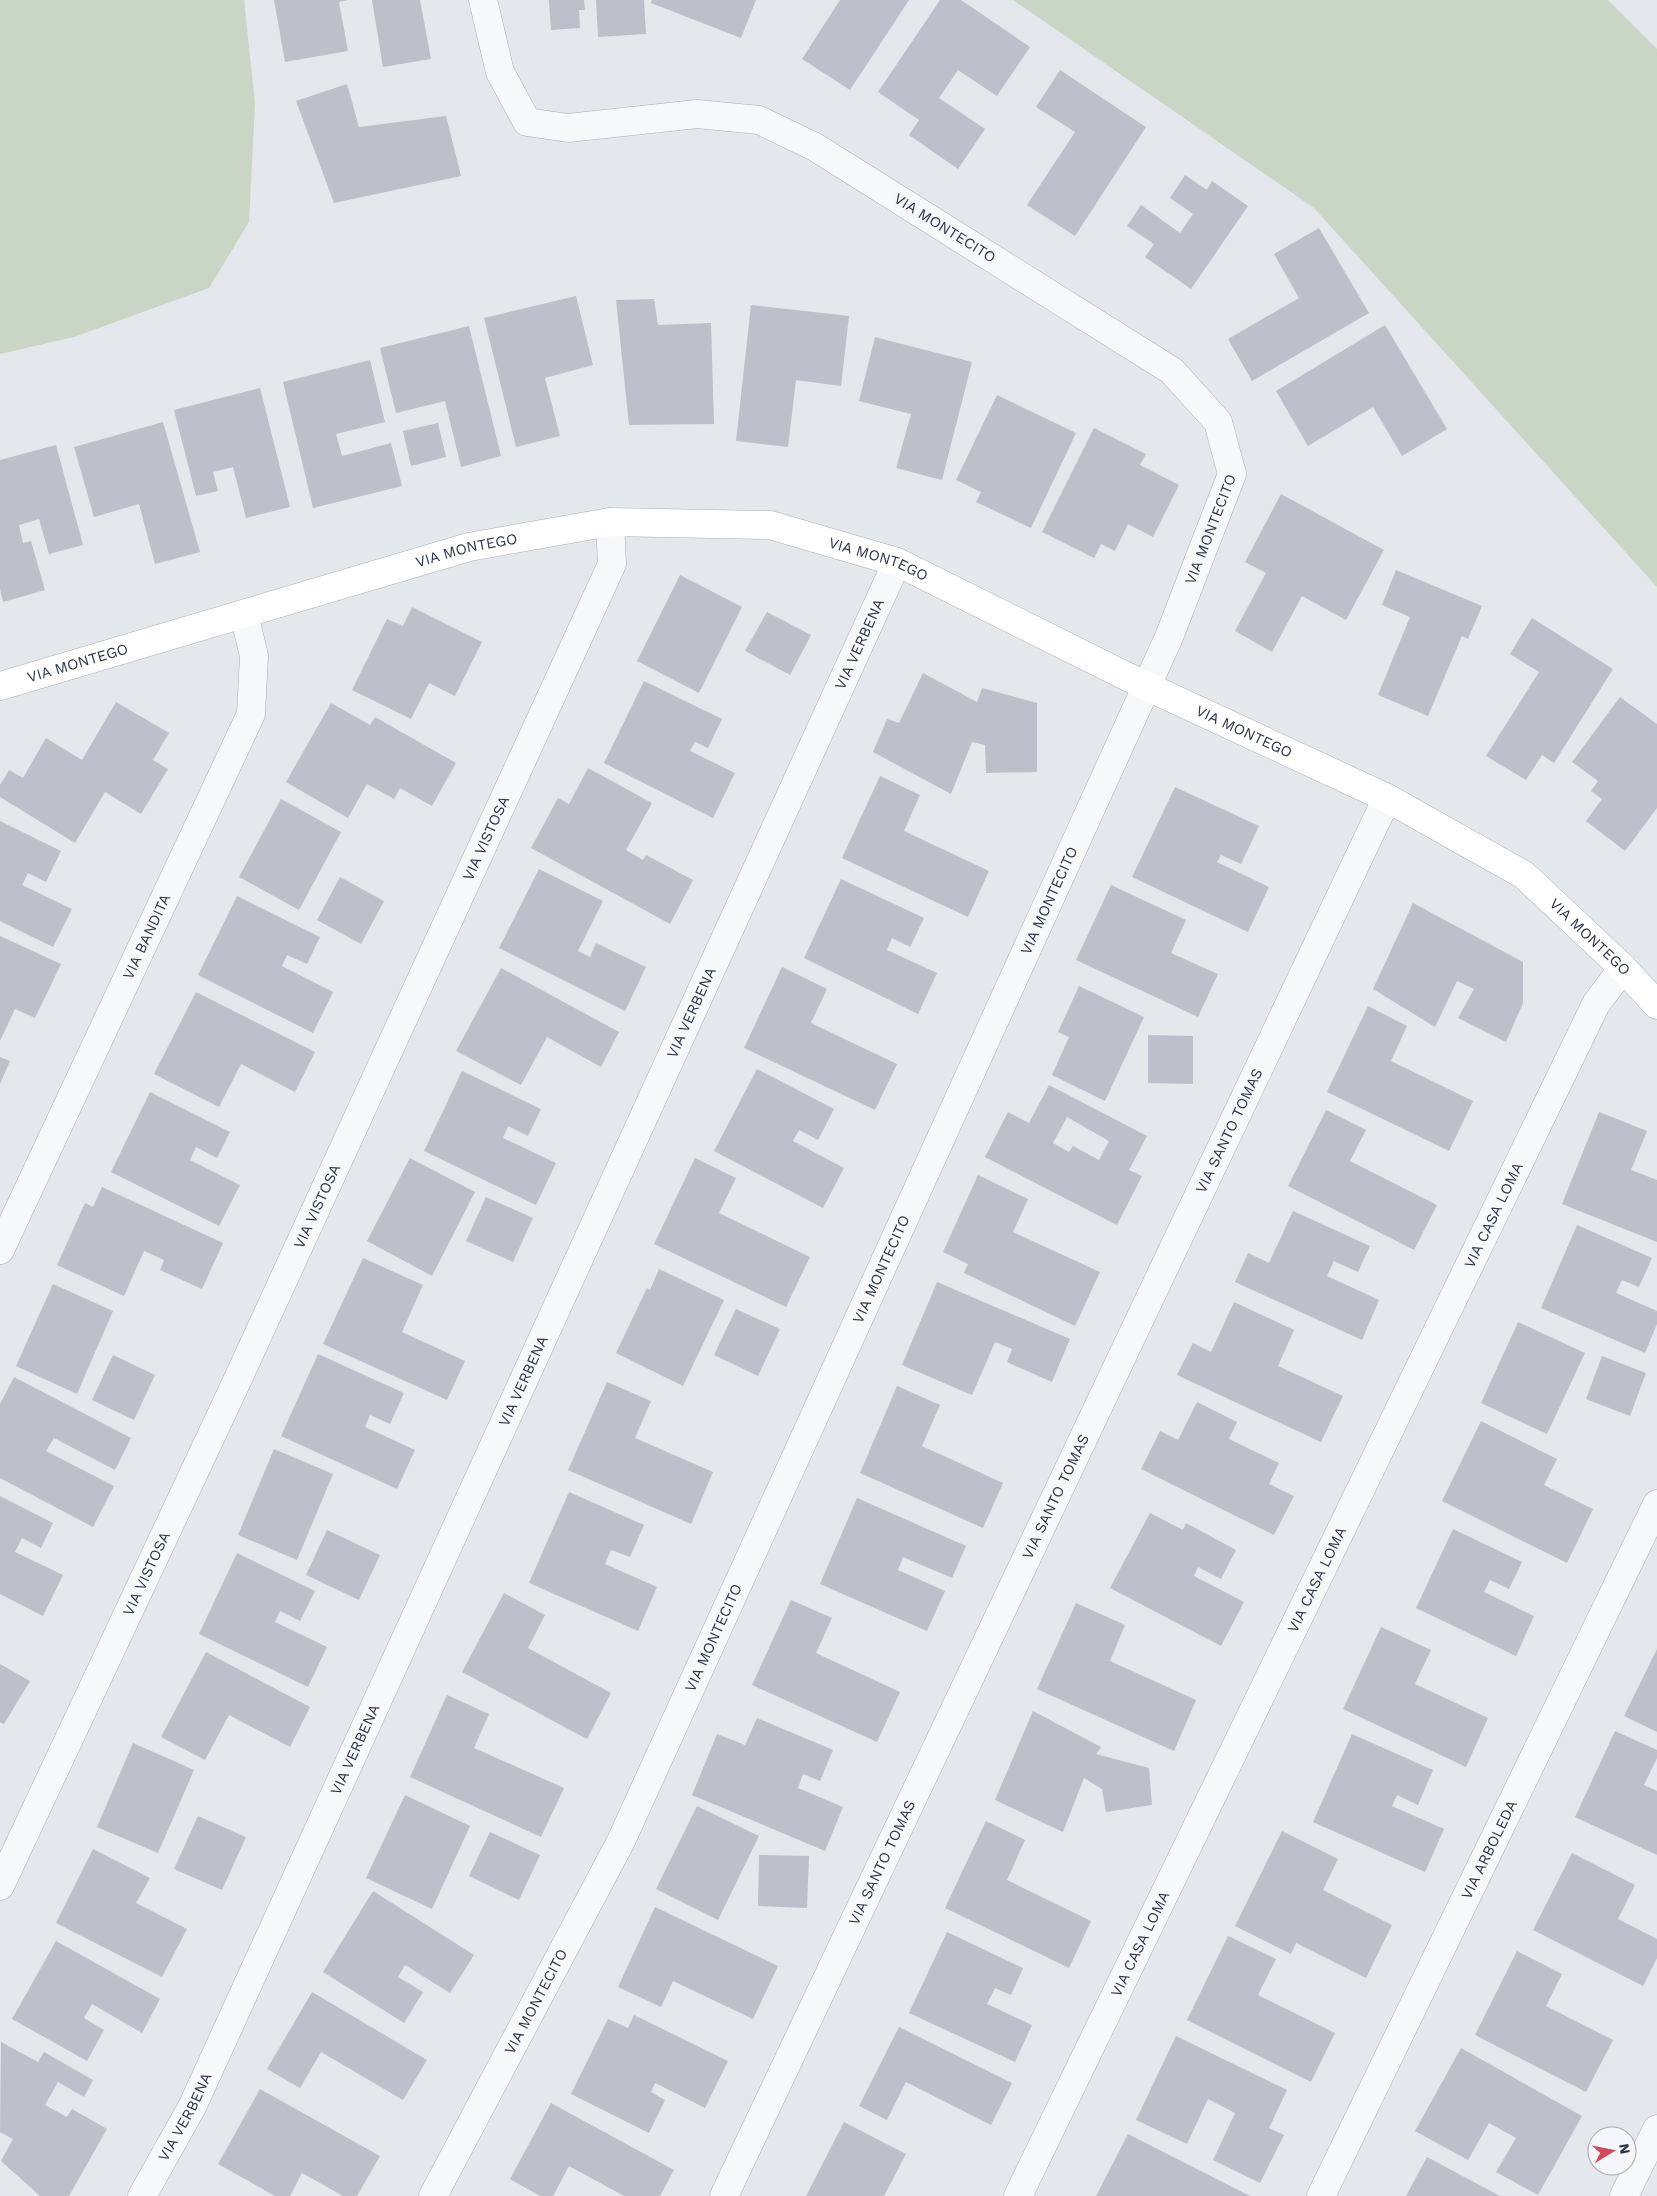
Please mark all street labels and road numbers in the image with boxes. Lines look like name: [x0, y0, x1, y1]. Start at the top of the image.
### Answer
street label: VIA MONTECITO: [891, 189, 999, 267]
street label: VIA MONTECITO: [1181, 472, 1240, 587]
street label: VIA MONTEGO: [413, 530, 519, 571]
street label: VIA MONTEGO: [827, 534, 931, 585]
street label: VIA VERBENA: [831, 596, 888, 692]
street label: VIA MONTEGO: [25, 640, 130, 686]
street label: VIA MONTEGO: [1193, 701, 1295, 762]
street label: VIA VISTOSA: [459, 793, 513, 883]
street label: VIA MONTECITO: [1017, 844, 1081, 957]
street label: VIA BANDITA: [119, 891, 174, 982]
street label: VIA MONTEGO: [1546, 895, 1634, 979]
street label: VIA VERBENA: [663, 964, 720, 1061]
street label: VIA SANTO TOMAS: [1192, 1065, 1266, 1196]
street label: VIA CASA LOMA: [1460, 1159, 1527, 1271]
street label: VIA VISTOSA: [290, 1161, 344, 1251]
street label: VIA MONTECITO: [849, 1212, 914, 1326]
street label: VIA VERBENA: [495, 1333, 552, 1429]
street label: VIA SANTO TOMAS: [1018, 1431, 1093, 1562]
street label: VIA CASA LOMA: [1284, 1524, 1350, 1635]
street label: VIA VISTOSA: [119, 1529, 174, 1619]
street label: VIA MONTECITO: [681, 1581, 746, 1695]
street label: VIA VERBENA: [327, 1701, 384, 1798]
street label: VIA SANTO TOMAS: [845, 1797, 919, 1928]
street label: VIA ARBOLEDA: [1457, 1797, 1521, 1902]
street label: VIA CASA LOMA: [1107, 1888, 1173, 2000]
street label: VIA MONTECITO: [501, 1946, 571, 2057]
street label: VIA VERBENA: [154, 2070, 215, 2165]

